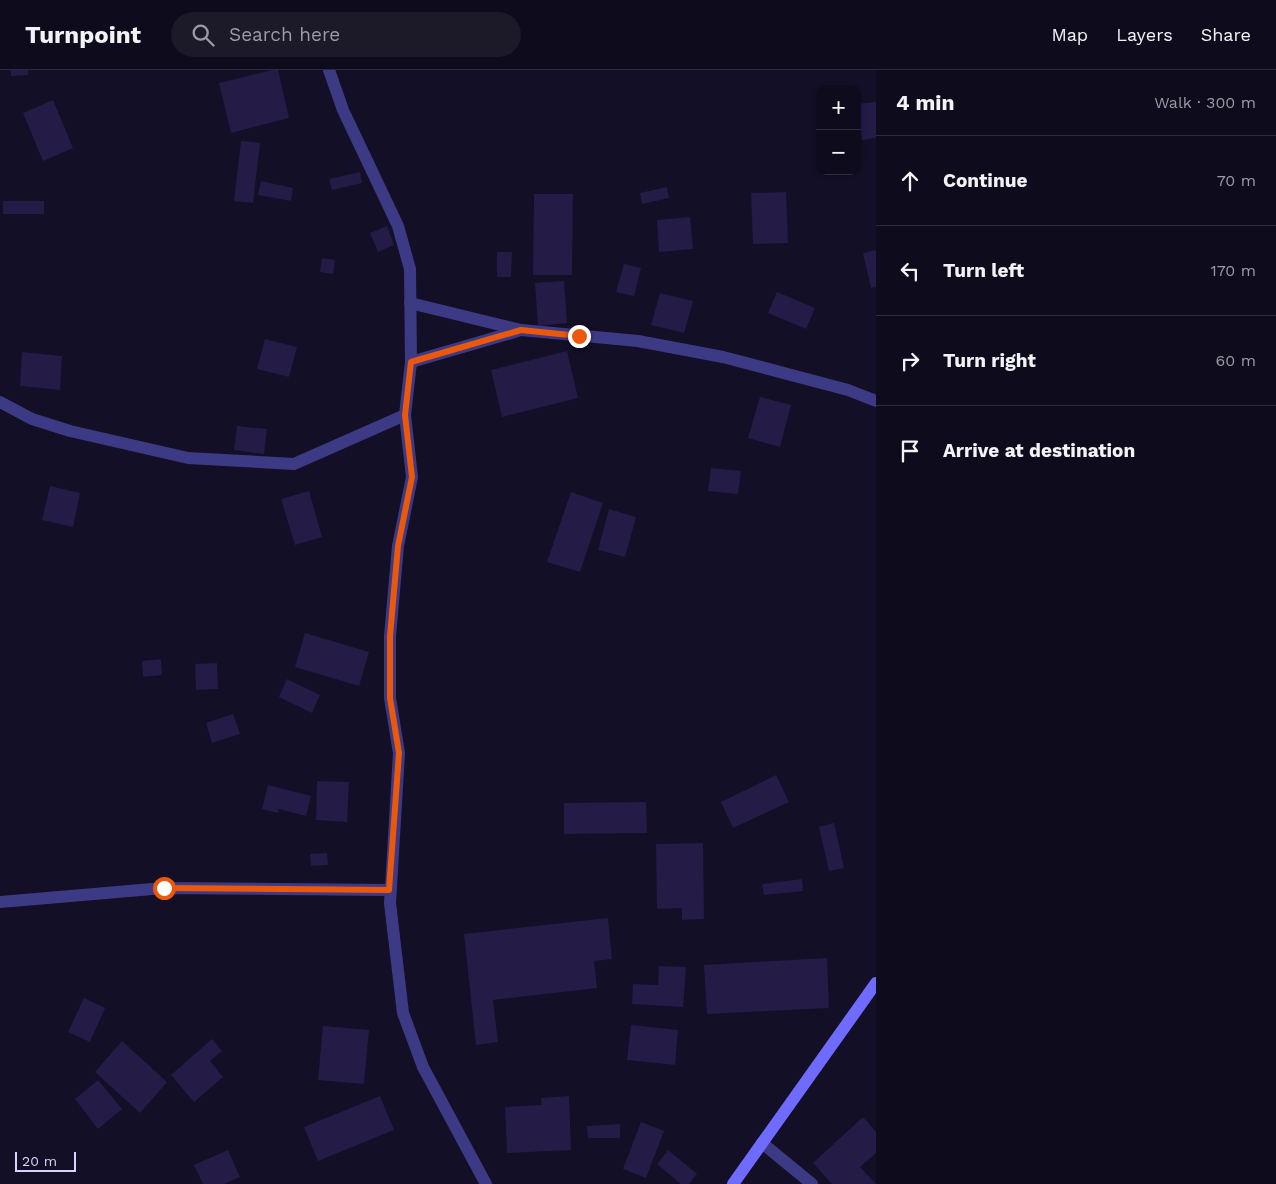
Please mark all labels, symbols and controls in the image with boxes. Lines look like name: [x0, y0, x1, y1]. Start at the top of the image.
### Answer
search box: [171, 12, 521, 57]
text: Turnpoint: [25, 21, 141, 49]
icon: search: [189, 21, 217, 49]
text: Search here: [229, 23, 340, 46]
text: Map: [1051, 24, 1088, 45]
text: Layers: [1116, 24, 1173, 45]
text: Share: [1201, 24, 1251, 45]
map controls: [816, 85, 861, 175]
button: +: [816, 85, 861, 130]
text: 4 min: [896, 90, 954, 115]
text: Walk · 300 m: [1154, 93, 1256, 112]
button: −: [816, 130, 861, 175]
icon: ahead: [896, 167, 924, 195]
text: Continue: [943, 169, 1027, 192]
text: 70 m: [1217, 171, 1256, 190]
icon: left: [896, 257, 924, 285]
text: Turn left: [943, 259, 1024, 282]
text: 170 m: [1210, 261, 1256, 280]
route end: [568, 325, 591, 348]
icon: right: [896, 347, 924, 375]
text: Turn right: [943, 349, 1036, 372]
text: 60 m: [1216, 351, 1256, 370]
icon: arrive: [896, 437, 924, 465]
text: Arrive at destination: [943, 439, 1135, 462]
route start: [153, 877, 176, 900]
scale bar: [15, 1149, 76, 1172]
text: 20 m: [22, 1153, 57, 1169]

